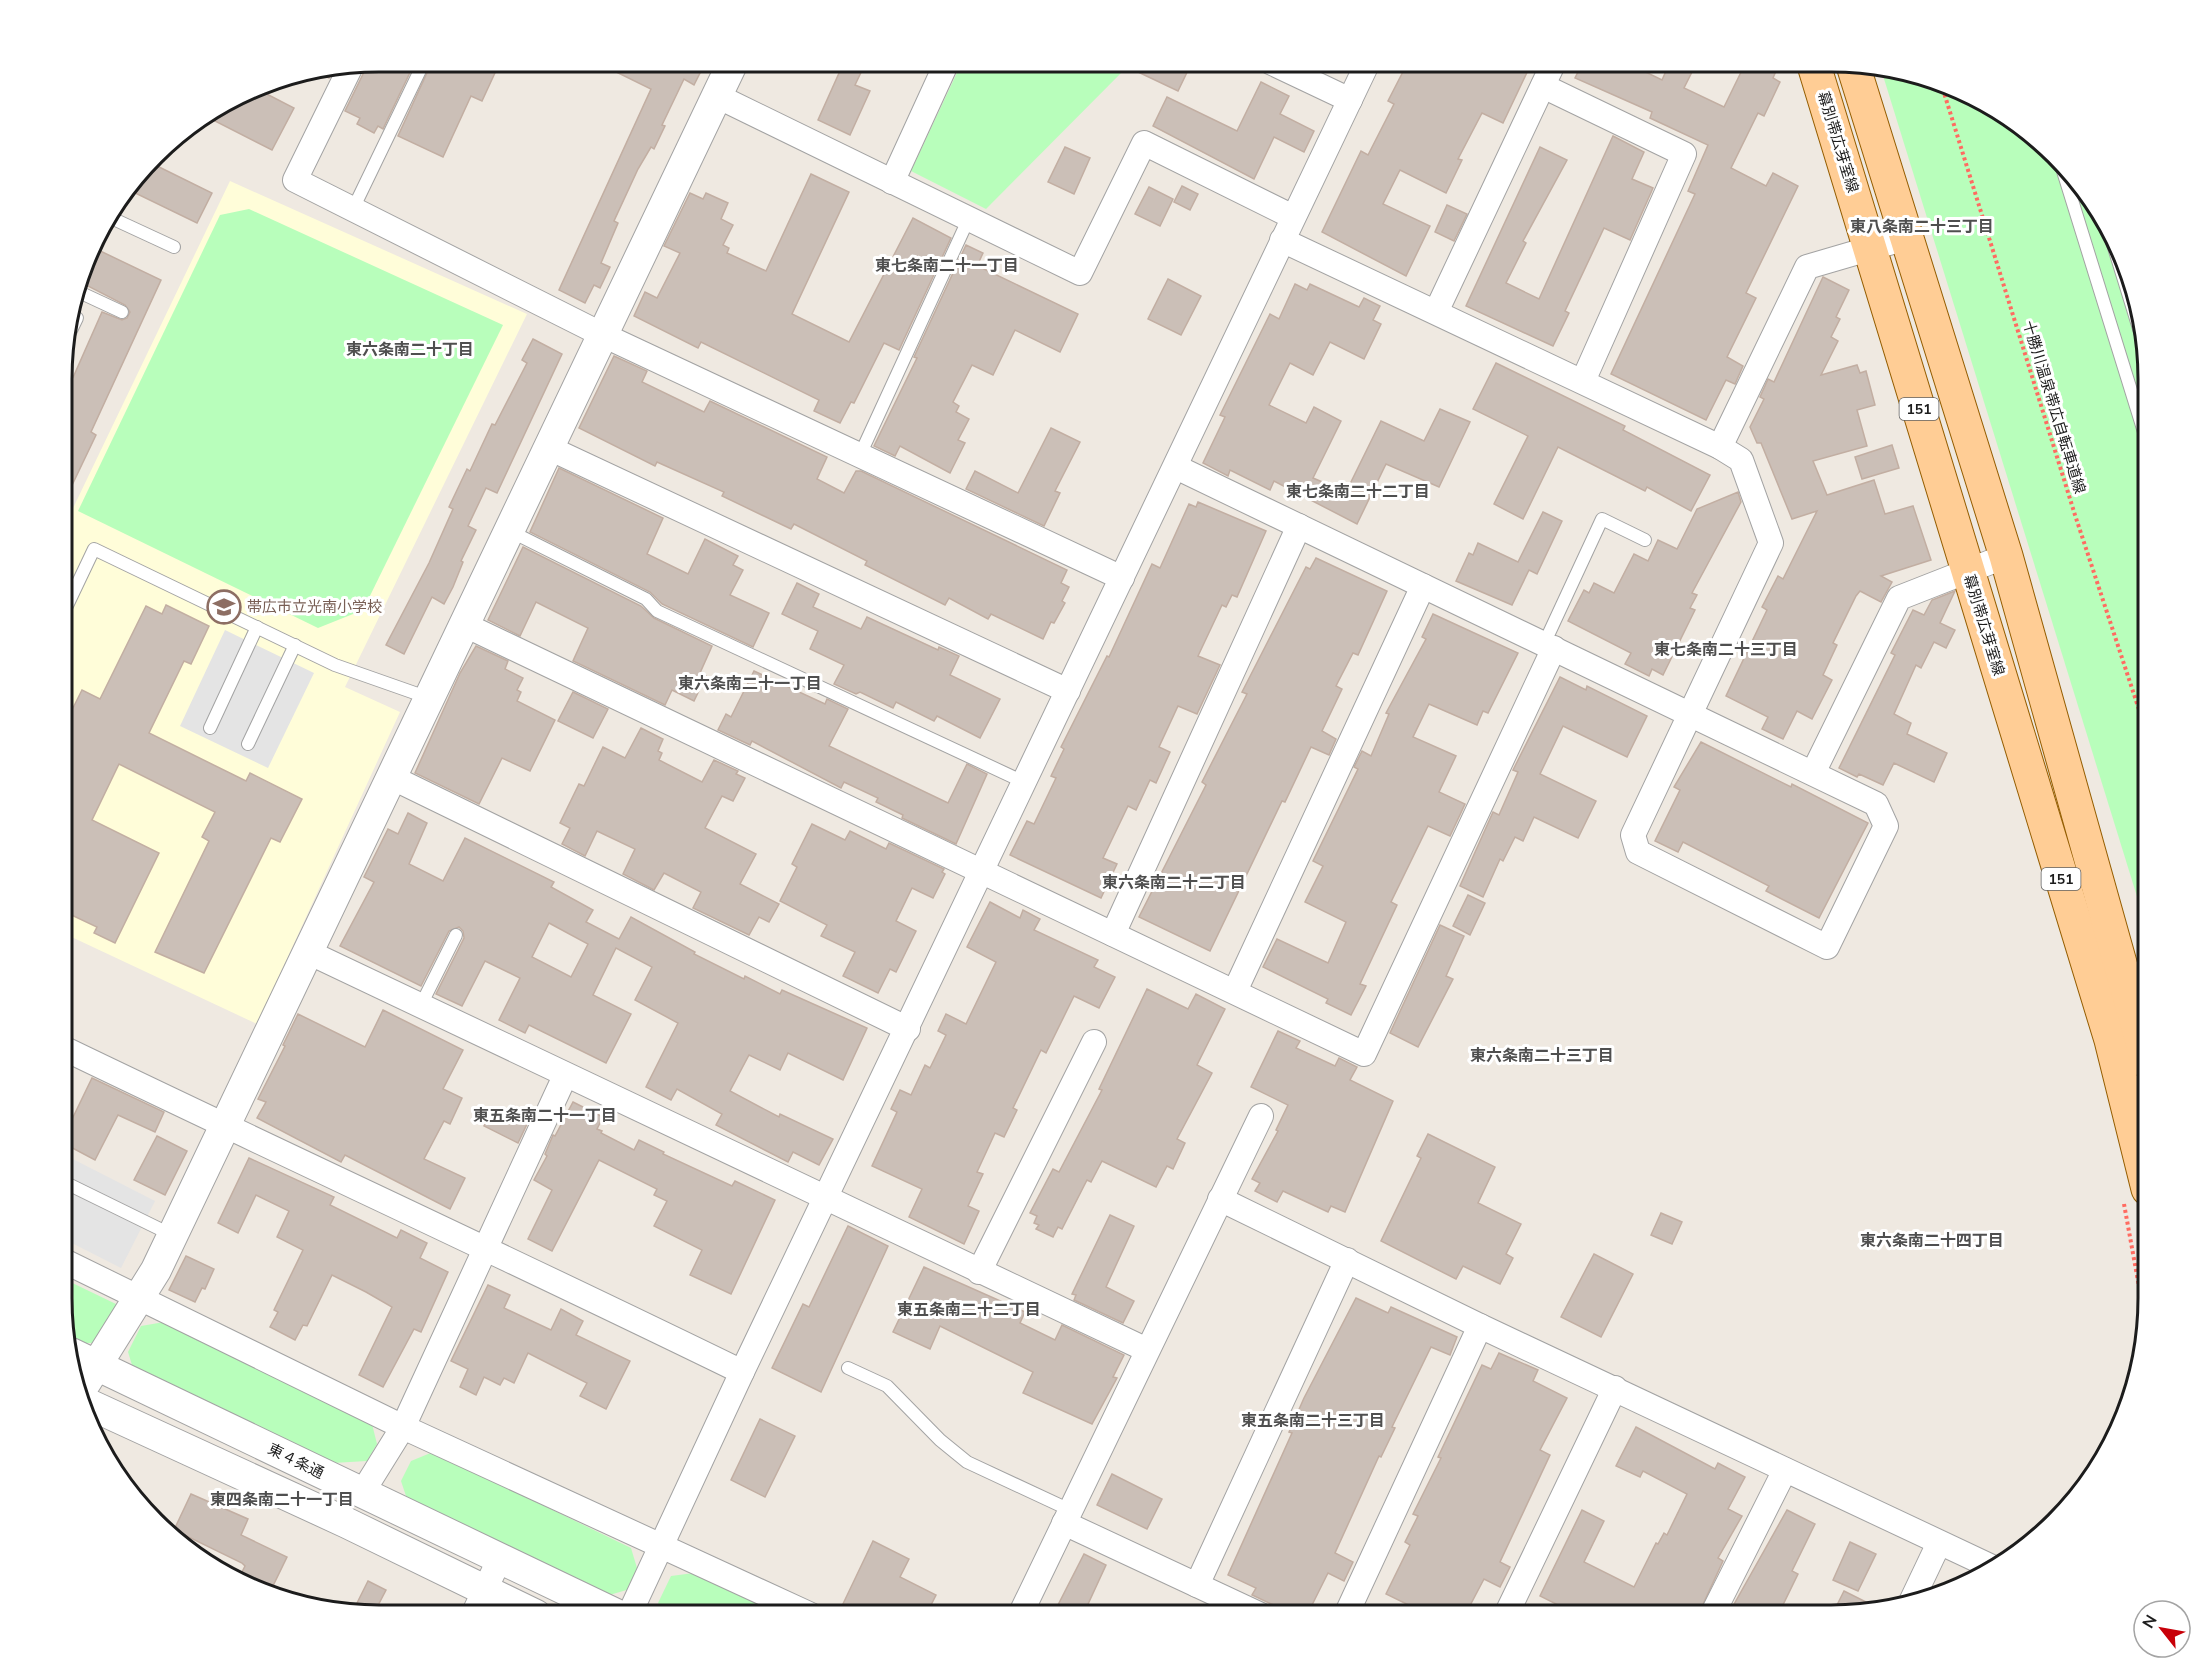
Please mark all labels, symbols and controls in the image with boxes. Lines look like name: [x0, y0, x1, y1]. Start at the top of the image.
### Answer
street label: 幕別帯広芽室線: [1813, 89, 1863, 195]
district label: 東八条南二十三丁目: [1850, 216, 1994, 238]
district label: 東七条南二十一丁目: [875, 255, 1019, 277]
street label: 十勝川温泉帯広自転車道線: [2018, 318, 2090, 496]
district label: 東六条南二十丁目: [346, 339, 474, 361]
road number: 151: [1900, 398, 1938, 420]
district label: 東七条南二十二丁目: [1286, 481, 1430, 503]
street label: 幕別帯広芽室線: [1959, 572, 2009, 678]
school or university icon: 帯広市立光南小学校: [206, 589, 242, 625]
place label: 帯広市立光南小学校: [247, 597, 382, 617]
district label: 東七条南二十三丁目: [1654, 639, 1798, 661]
district label: 東六条南二十一丁目: [678, 673, 822, 695]
road number: 151: [2042, 868, 2080, 890]
district label: 東六条南二十二丁目: [1102, 872, 1246, 894]
district label: 東六条南二十三丁目: [1470, 1045, 1614, 1067]
district label: 東五条南二十一丁目: [473, 1105, 617, 1127]
district label: 東六条南二十四丁目: [1860, 1230, 2004, 1252]
district label: 東五条南二十二丁目: [897, 1299, 1041, 1321]
district label: 東五条南二十三丁目: [1241, 1410, 1385, 1432]
street label: 東４条通: [265, 1439, 327, 1483]
district label: 東四条南二十一丁目: [210, 1489, 354, 1511]
north arrow: [2132, 1599, 2192, 1659]
text: N: [2137, 1611, 2163, 1633]

